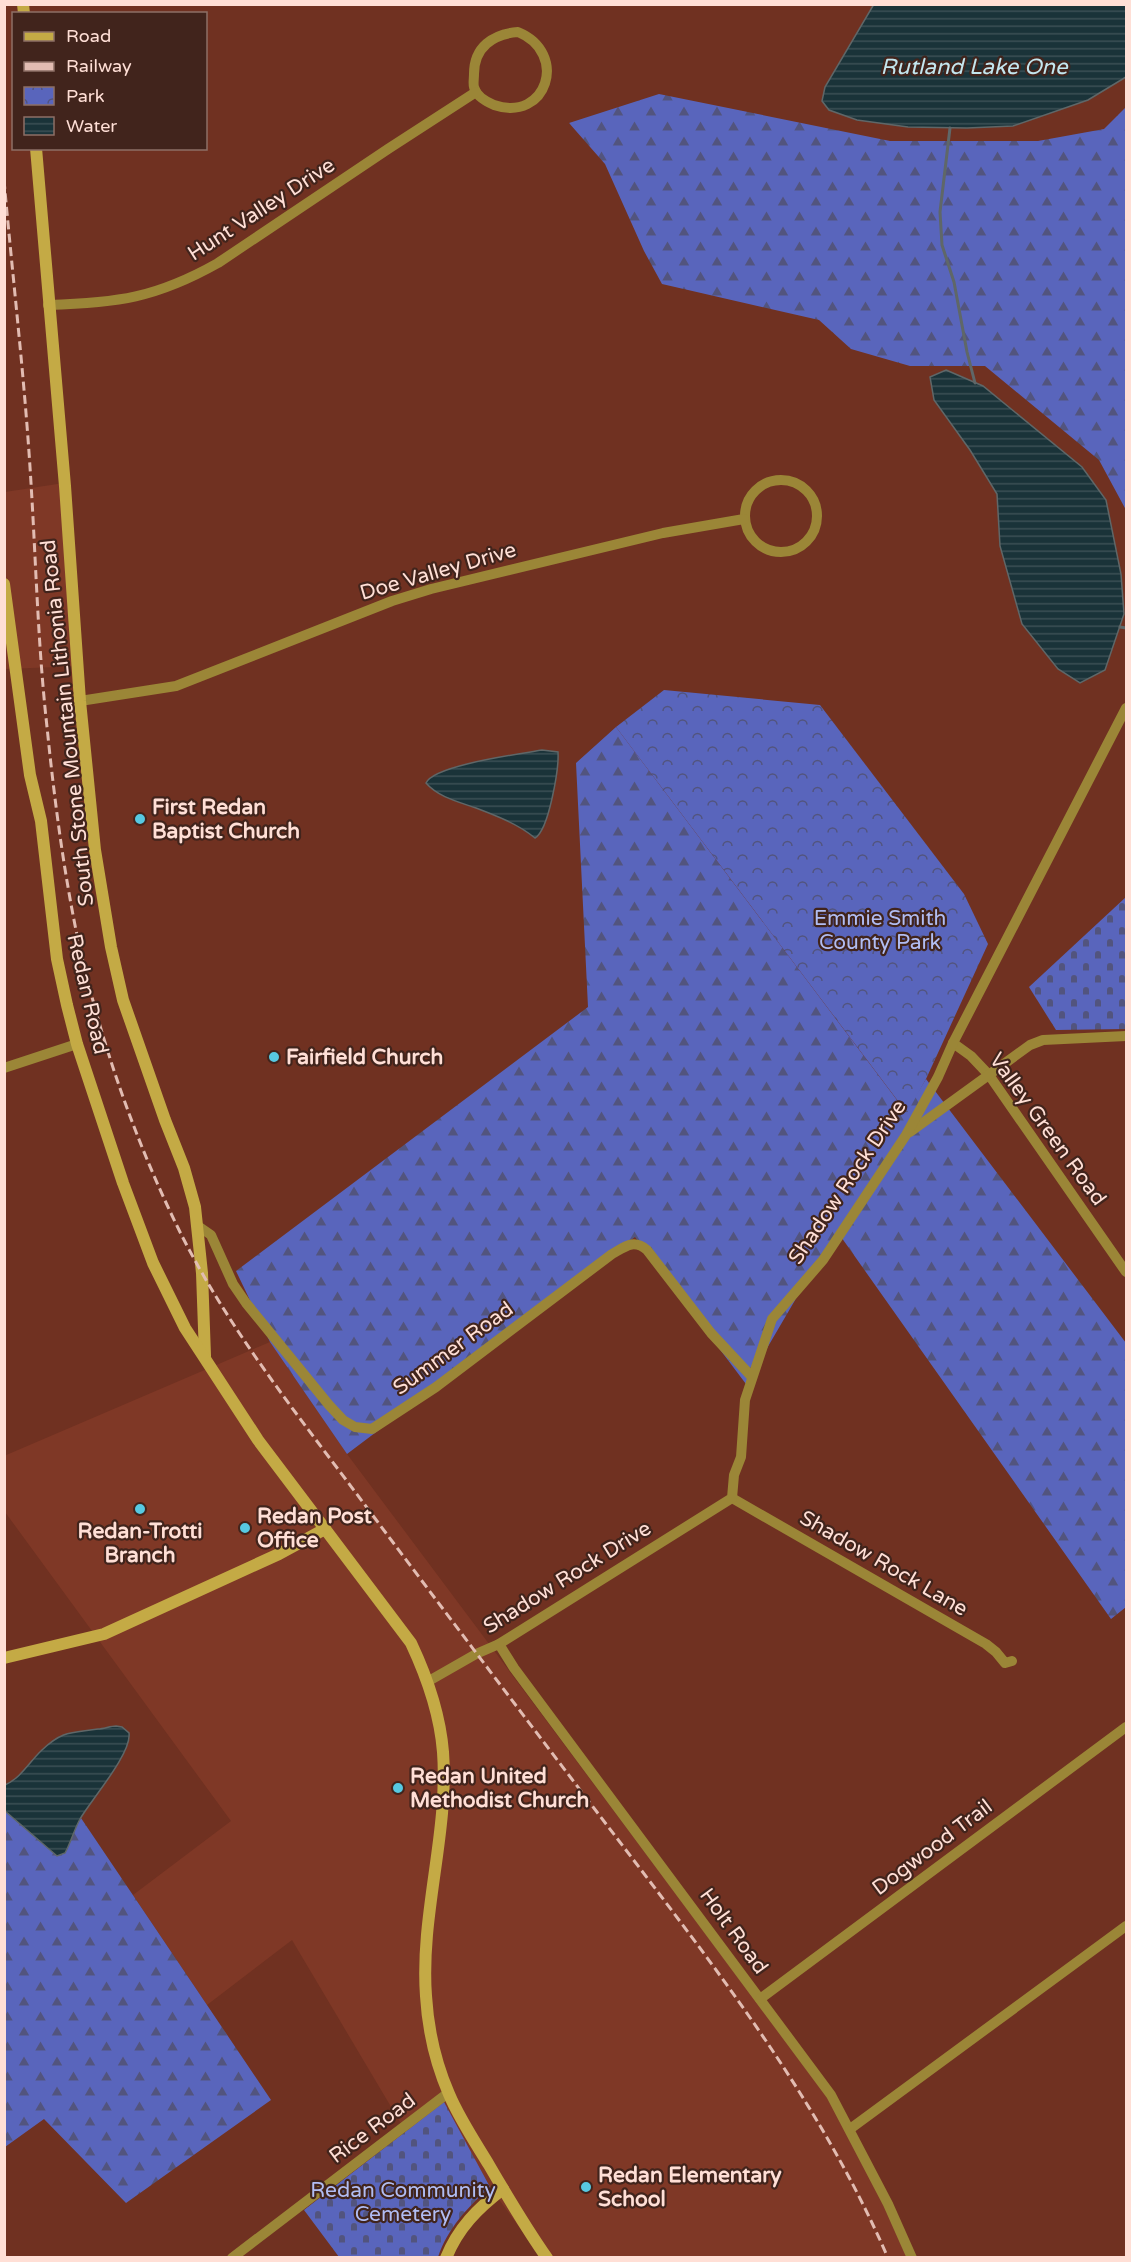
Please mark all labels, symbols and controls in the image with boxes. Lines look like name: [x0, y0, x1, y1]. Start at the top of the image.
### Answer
legend: [12, 12, 207, 150]
text: Road: [66, 25, 111, 47]
water label: Rutland Lake One: [881, 54, 1069, 80]
text: Railway: [66, 55, 132, 77]
text: Park: [66, 85, 105, 107]
text: Water: [66, 115, 117, 137]
street label: Hunt Valley Drive: [183, 152, 340, 266]
street label: Doe Valley Drive: [357, 537, 519, 606]
street label: South Stone Mountain Lithonia Road: [36, 538, 99, 907]
place label: First Redan Baptist Church: [152, 795, 300, 844]
marker: First Redan Baptist Church: [133, 812, 147, 826]
park label: Emmie Smith County Park: [814, 906, 946, 955]
street label: Redan Road: [62, 931, 114, 1057]
place label: Fairfield Church: [286, 1045, 443, 1070]
street label: Valley Green Road: [984, 1048, 1111, 1211]
marker: Fairfield Church: [267, 1050, 281, 1064]
street label: Shadow Rock Drive: [783, 1095, 912, 1269]
street label: Summer Road: [388, 1296, 518, 1400]
marker: Redan-Trotti Branch: [133, 1502, 147, 1516]
place label: Redan Post Office: [257, 1504, 372, 1553]
street label: Shadow Rock Lane: [795, 1505, 972, 1622]
street label: Shadow Rock Drive: [479, 1516, 656, 1639]
place label: Redan-Trotti Branch: [77, 1519, 203, 1568]
marker: Redan Post Office: [238, 1521, 252, 1535]
place label: Redan United Methodist Church: [410, 1764, 589, 1813]
marker: Redan United Methodist Church: [391, 1781, 405, 1795]
street label: Dogwood Trail: [867, 1794, 997, 1901]
street label: Holt Road: [694, 1884, 773, 1979]
street label: Rice Road: [324, 2088, 420, 2169]
place label: Redan Elementary School: [598, 2163, 782, 2212]
park label: Redan Community Cemetery: [310, 2178, 496, 2227]
marker: Redan Elementary School: [579, 2180, 593, 2194]

